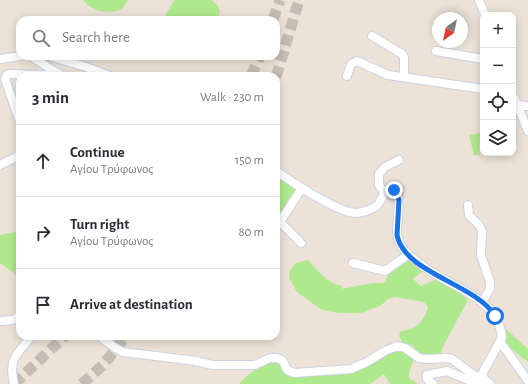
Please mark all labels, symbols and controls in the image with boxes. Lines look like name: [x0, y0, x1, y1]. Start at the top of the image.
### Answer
north arrow: [432, 12, 468, 48]
map controls: [480, 12, 516, 156]
button: +: [480, 12, 516, 48]
search box: [16, 16, 280, 60]
icon: search: [30, 27, 52, 49]
text: Search here: [62, 30, 130, 45]
button: −: [480, 48, 516, 84]
button: locate: [480, 84, 516, 120]
text: 3 min: [32, 89, 69, 106]
text: Walk · 230 m: [200, 91, 264, 104]
button: layers: [480, 120, 516, 156]
text: Continue: [70, 145, 125, 160]
icon: ahead: [32, 150, 54, 172]
text: 150 m: [235, 154, 264, 167]
text: Αγίου Τρύφωνος: [70, 163, 153, 176]
route end: [385, 181, 403, 199]
text: Turn right: [70, 217, 129, 232]
icon: right: [32, 222, 54, 244]
text: 80 m: [238, 226, 264, 239]
text: Αγίου Τρύφωνος: [70, 235, 153, 248]
icon: arrive: [32, 294, 54, 316]
text: Arrive at destination: [70, 297, 193, 312]
route start: [486, 307, 504, 325]

